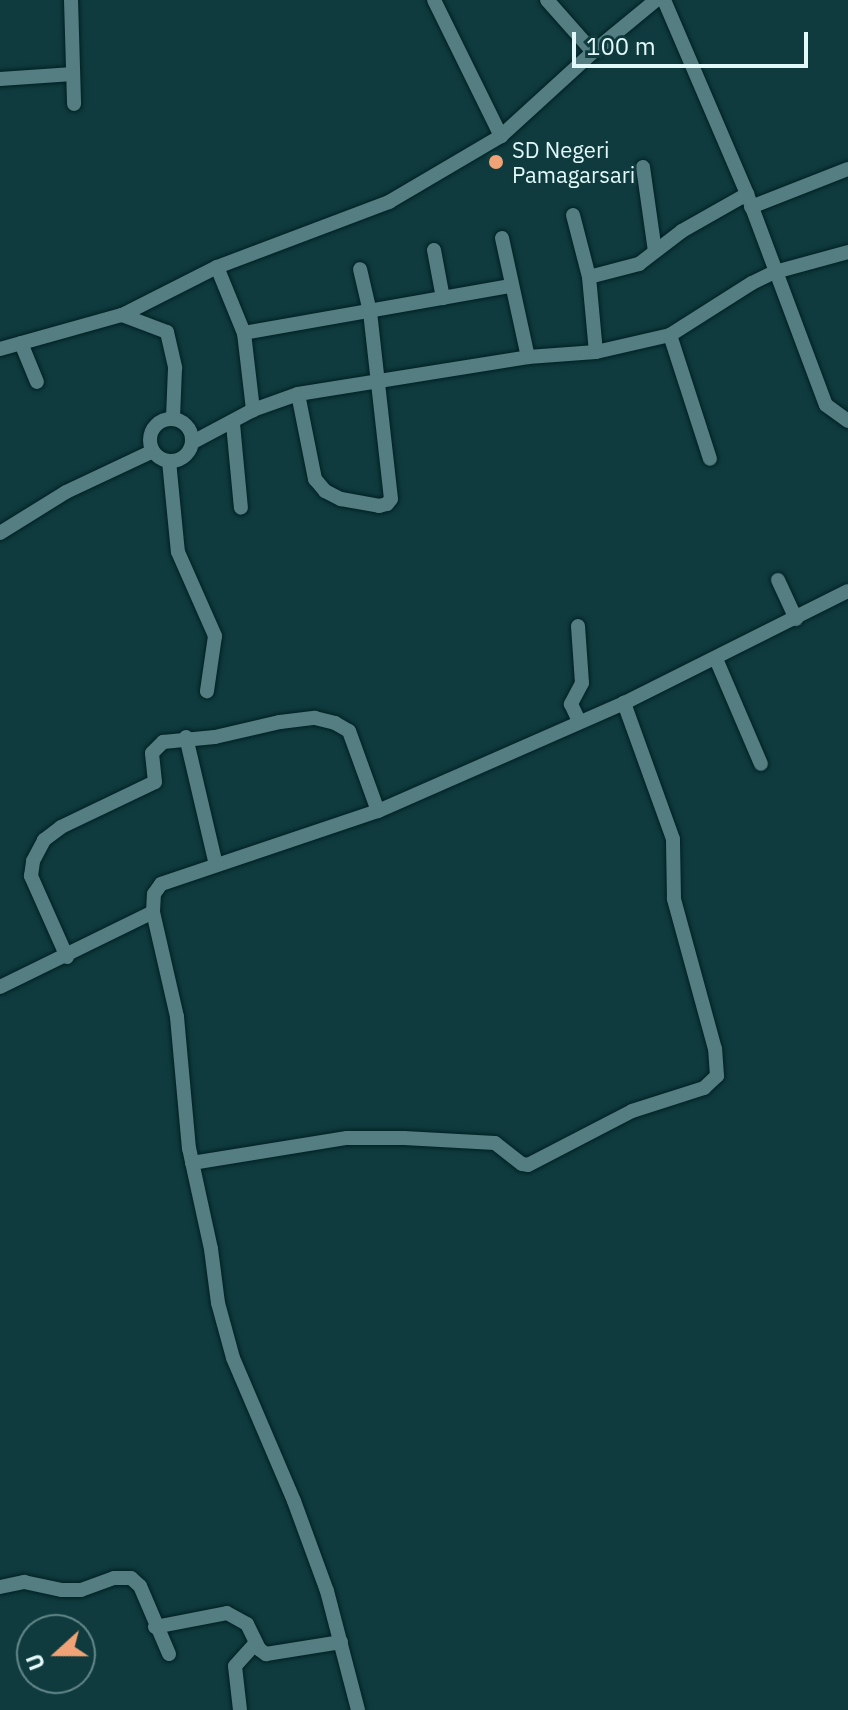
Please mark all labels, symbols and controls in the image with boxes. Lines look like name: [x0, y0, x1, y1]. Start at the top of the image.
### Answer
scale bar: [576, 16, 812, 66]
text: 100 m: [586, 30, 656, 62]
place label: SD Negeri Pamagarsari: [512, 136, 635, 188]
marker: SD Negeri Pamagarsari: [487, 153, 505, 171]
north arrow: [16, 1614, 96, 1694]
text: U: [19, 1650, 51, 1674]

